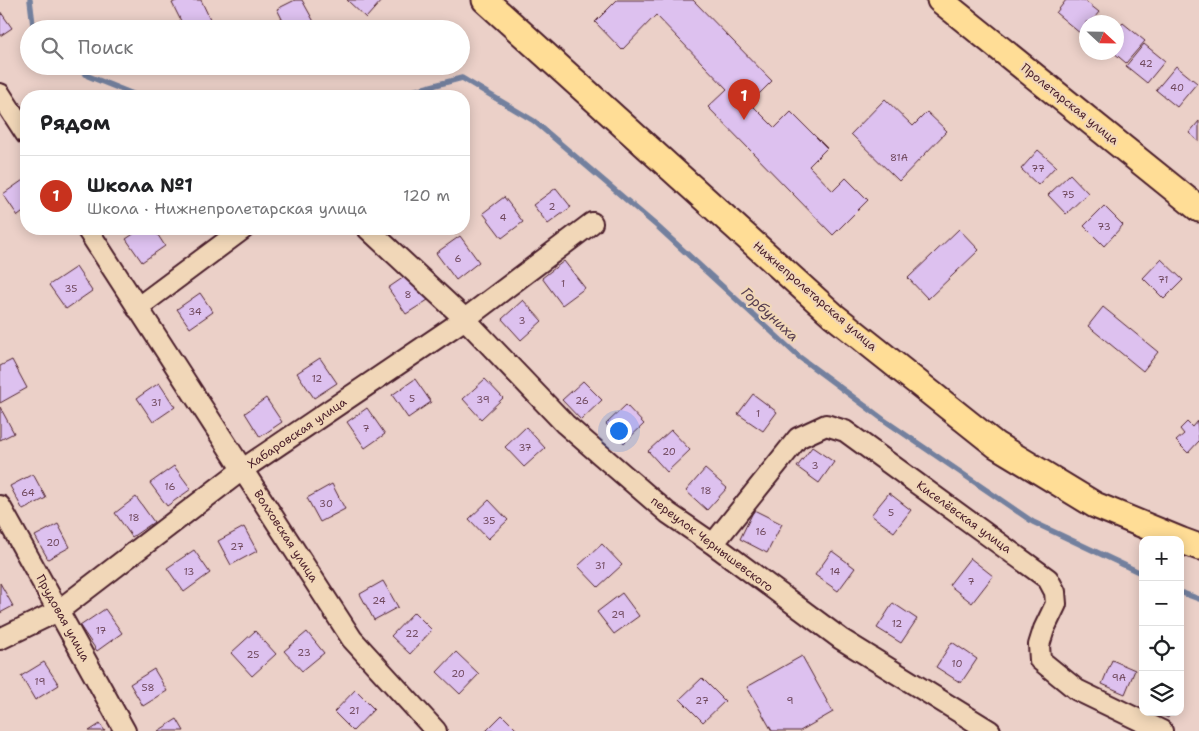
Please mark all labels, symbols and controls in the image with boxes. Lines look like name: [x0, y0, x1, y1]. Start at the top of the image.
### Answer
north arrow: [1079, 15, 1124, 60]
search box: [20, 20, 470, 75]
icon: search: [38, 34, 66, 62]
text: Поиск: [78, 35, 133, 60]
house number: 42: [1139, 57, 1153, 70]
street label: Пролетарская улица: [1018, 60, 1123, 149]
pin: 1: [728, 79, 760, 120]
house number: 40: [1170, 81, 1184, 94]
text: Рядом: [40, 109, 110, 137]
house number: 81А: [890, 151, 908, 164]
house number: 77: [1031, 162, 1045, 175]
text: Школа №1: [87, 173, 193, 198]
text: 1: [52, 185, 60, 206]
text: 120 m: [403, 185, 450, 206]
house number: 75: [1062, 188, 1074, 201]
text: Школа · Нижнепролетарская улица: [87, 198, 367, 219]
house number: 2: [549, 200, 556, 213]
house number: 4: [500, 211, 507, 224]
house number: 73: [1097, 220, 1111, 233]
street label: Нижнепролетарская улица: [750, 238, 881, 355]
house number: 6: [455, 252, 462, 265]
house number: 71: [1158, 273, 1168, 286]
house number: 1: [561, 277, 565, 290]
house number: 35: [65, 282, 77, 295]
water label: Горбуниха: [738, 283, 802, 345]
house number: 8: [405, 288, 412, 301]
house number: 34: [188, 305, 202, 318]
house number: 3: [519, 314, 526, 327]
house number: 12: [312, 372, 322, 385]
house number: 5: [409, 392, 415, 405]
house number: 39: [476, 393, 490, 406]
street label: Хабаровская улица: [244, 394, 350, 472]
house number: 26: [575, 394, 589, 407]
house number: 31: [151, 396, 161, 409]
house number: 1: [756, 407, 760, 420]
your location: [606, 418, 632, 444]
house number: 7: [363, 422, 370, 435]
house number: 37: [518, 441, 532, 454]
house number: 20: [662, 445, 676, 458]
house number: 3: [812, 459, 819, 472]
street label: Киселёвская улица: [913, 477, 1015, 557]
house number: 16: [165, 480, 175, 493]
house number: 18: [700, 484, 712, 497]
house number: 64: [21, 486, 35, 499]
street label: Волховская улица: [250, 487, 322, 586]
street label: переулок Чернышевского: [647, 493, 777, 595]
house number: 30: [319, 497, 333, 510]
house number: 5: [888, 506, 894, 519]
house number: 18: [128, 511, 140, 524]
house number: 35: [483, 514, 495, 527]
house number: 16: [756, 525, 766, 538]
house number: 20: [46, 536, 60, 549]
map controls: [1139, 536, 1184, 716]
button: +: [1139, 536, 1184, 581]
house number: 27: [230, 540, 244, 553]
house number: 31: [595, 559, 605, 572]
house number: 13: [184, 565, 194, 578]
house number: 14: [830, 565, 840, 578]
street label: Прудовая улица: [33, 572, 94, 665]
house number: 7: [968, 575, 975, 588]
button: −: [1139, 581, 1184, 626]
house number: 24: [372, 594, 386, 607]
house number: 29: [611, 608, 625, 621]
house number: 12: [892, 617, 902, 630]
house number: 17: [96, 624, 106, 637]
button: locate: [1139, 626, 1184, 671]
house number: 22: [405, 627, 419, 640]
house number: 23: [297, 646, 311, 659]
house number: 25: [247, 648, 259, 661]
house number: 10: [952, 657, 962, 670]
house number: 20: [451, 667, 465, 680]
house number: 9А: [1112, 671, 1126, 684]
button: layers: [1139, 671, 1184, 716]
house number: 19: [35, 675, 45, 688]
house number: 58: [142, 681, 154, 694]
house number: 27: [695, 694, 709, 707]
house number: 9: [787, 694, 794, 707]
house number: 21: [349, 704, 359, 717]

